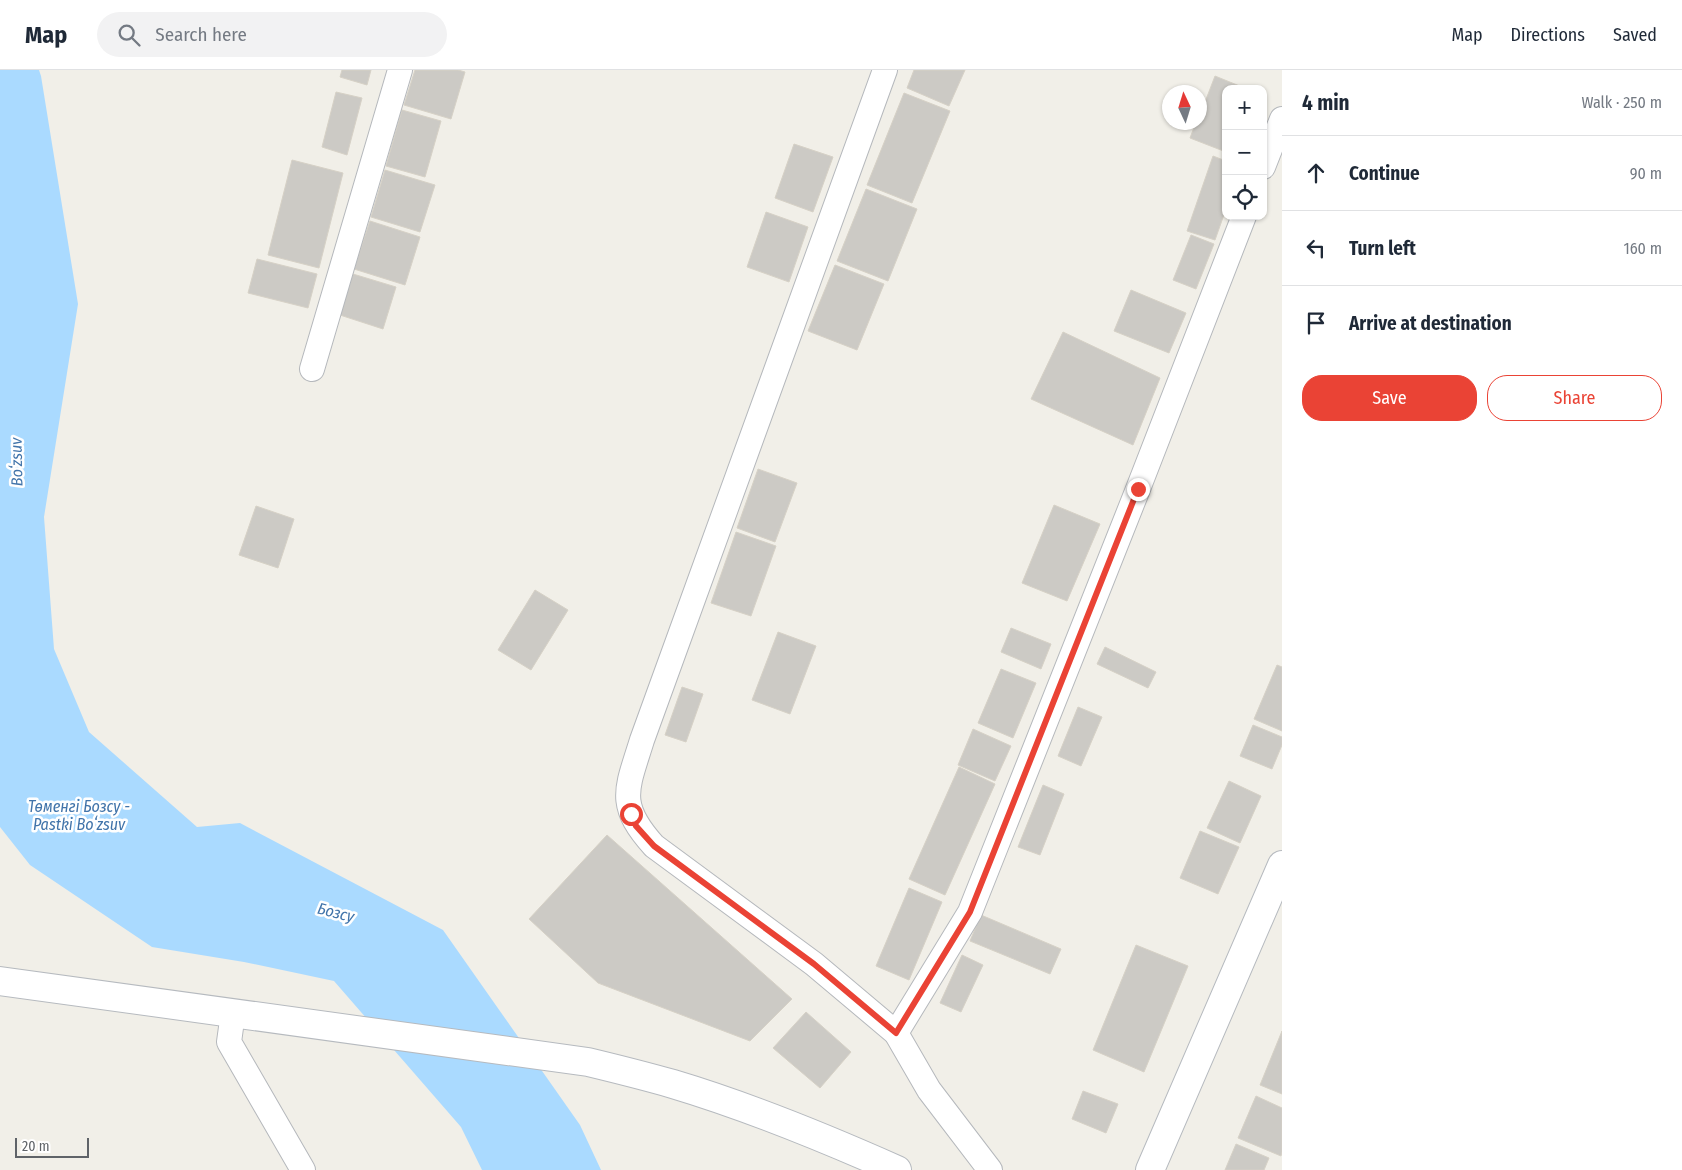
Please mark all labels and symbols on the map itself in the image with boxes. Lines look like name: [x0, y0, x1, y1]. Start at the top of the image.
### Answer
north arrow: [1162, 85, 1207, 130]
water label: Boʻzsuv: [7, 437, 26, 486]
route end: [1127, 478, 1150, 501]
water label: Төменгі Бозсу - Pastki Boʻzsuv: [28, 797, 130, 834]
route start: [620, 803, 643, 826]
water label: Бозсу: [315, 899, 357, 926]
scale bar: [15, 1135, 89, 1158]

